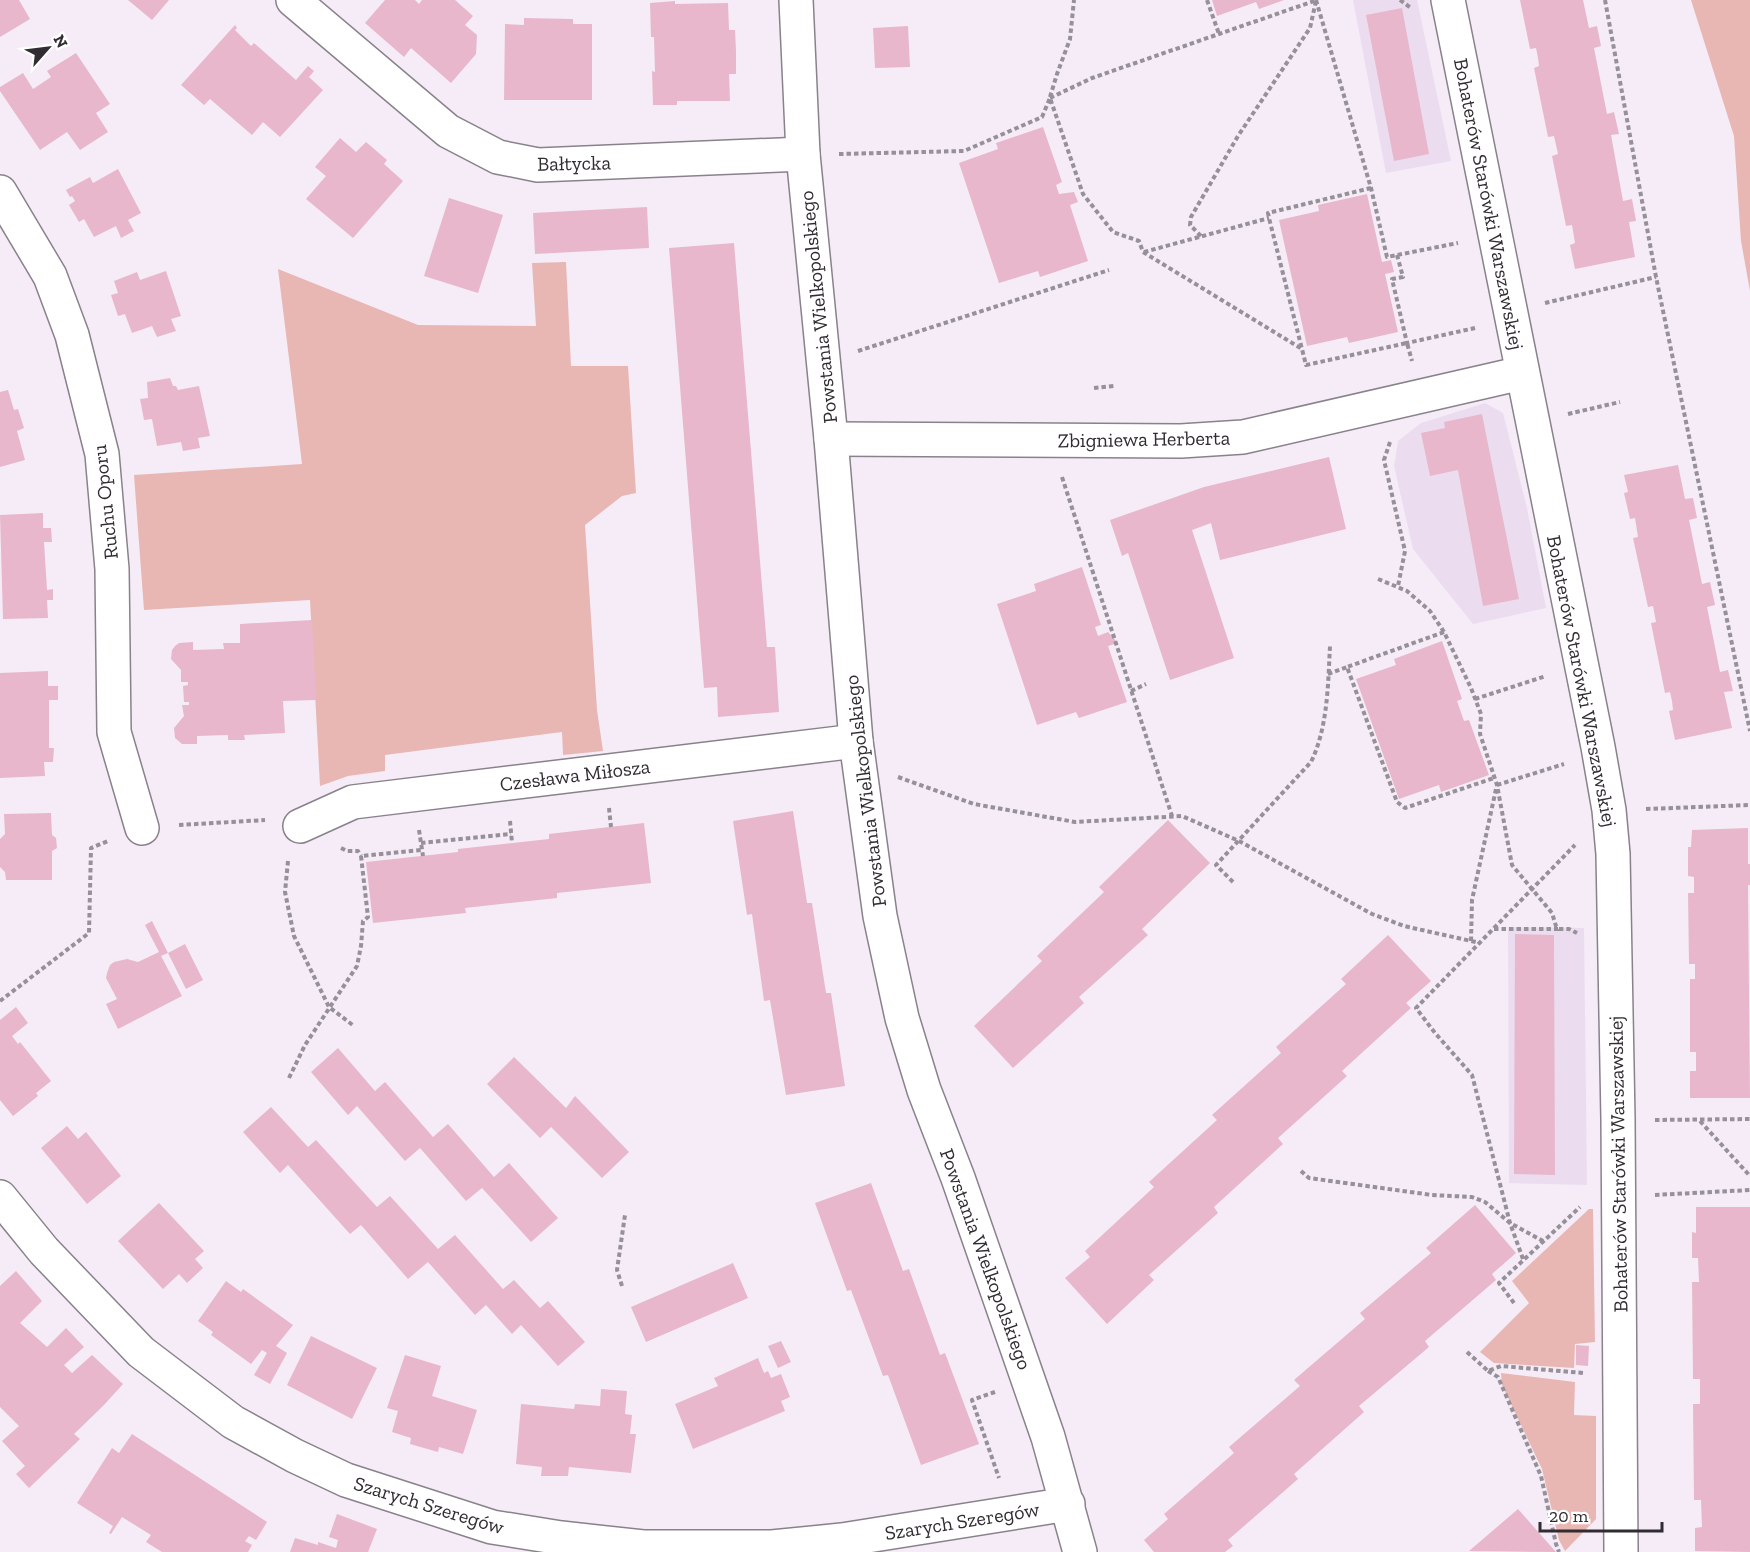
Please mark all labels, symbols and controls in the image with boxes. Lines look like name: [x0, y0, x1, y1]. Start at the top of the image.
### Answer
north arrow: [18, 18, 78, 78]
text: N: [50, 31, 72, 51]
street label: Bohaterów Starówki Warszawskiej: [1449, 56, 1529, 352]
street label: Bałtycka: [537, 150, 611, 176]
street label: Powstania Wielkopolskiego: [794, 190, 842, 424]
street label: Zbigniewa Herberta: [1058, 425, 1231, 453]
street label: Ruchu Oporu: [87, 443, 123, 561]
street label: Bohaterów Starówki Warszawskiej: [1542, 533, 1622, 829]
street label: Powstania Wielkopolskiego: [839, 674, 891, 908]
street label: Czesława Miłosza: [498, 754, 652, 796]
street label: Bohaterów Starówki Warszawskiej: [1603, 1016, 1633, 1312]
street label: Powstania Wielkopolskiego: [935, 1145, 1037, 1373]
street label: Szarych Szeregów: [351, 1471, 508, 1539]
scale bar: [1540, 1495, 1662, 1533]
street label: Szarych Szeregów: [883, 1497, 1042, 1545]
text: 20 m: [1549, 1505, 1589, 1527]

